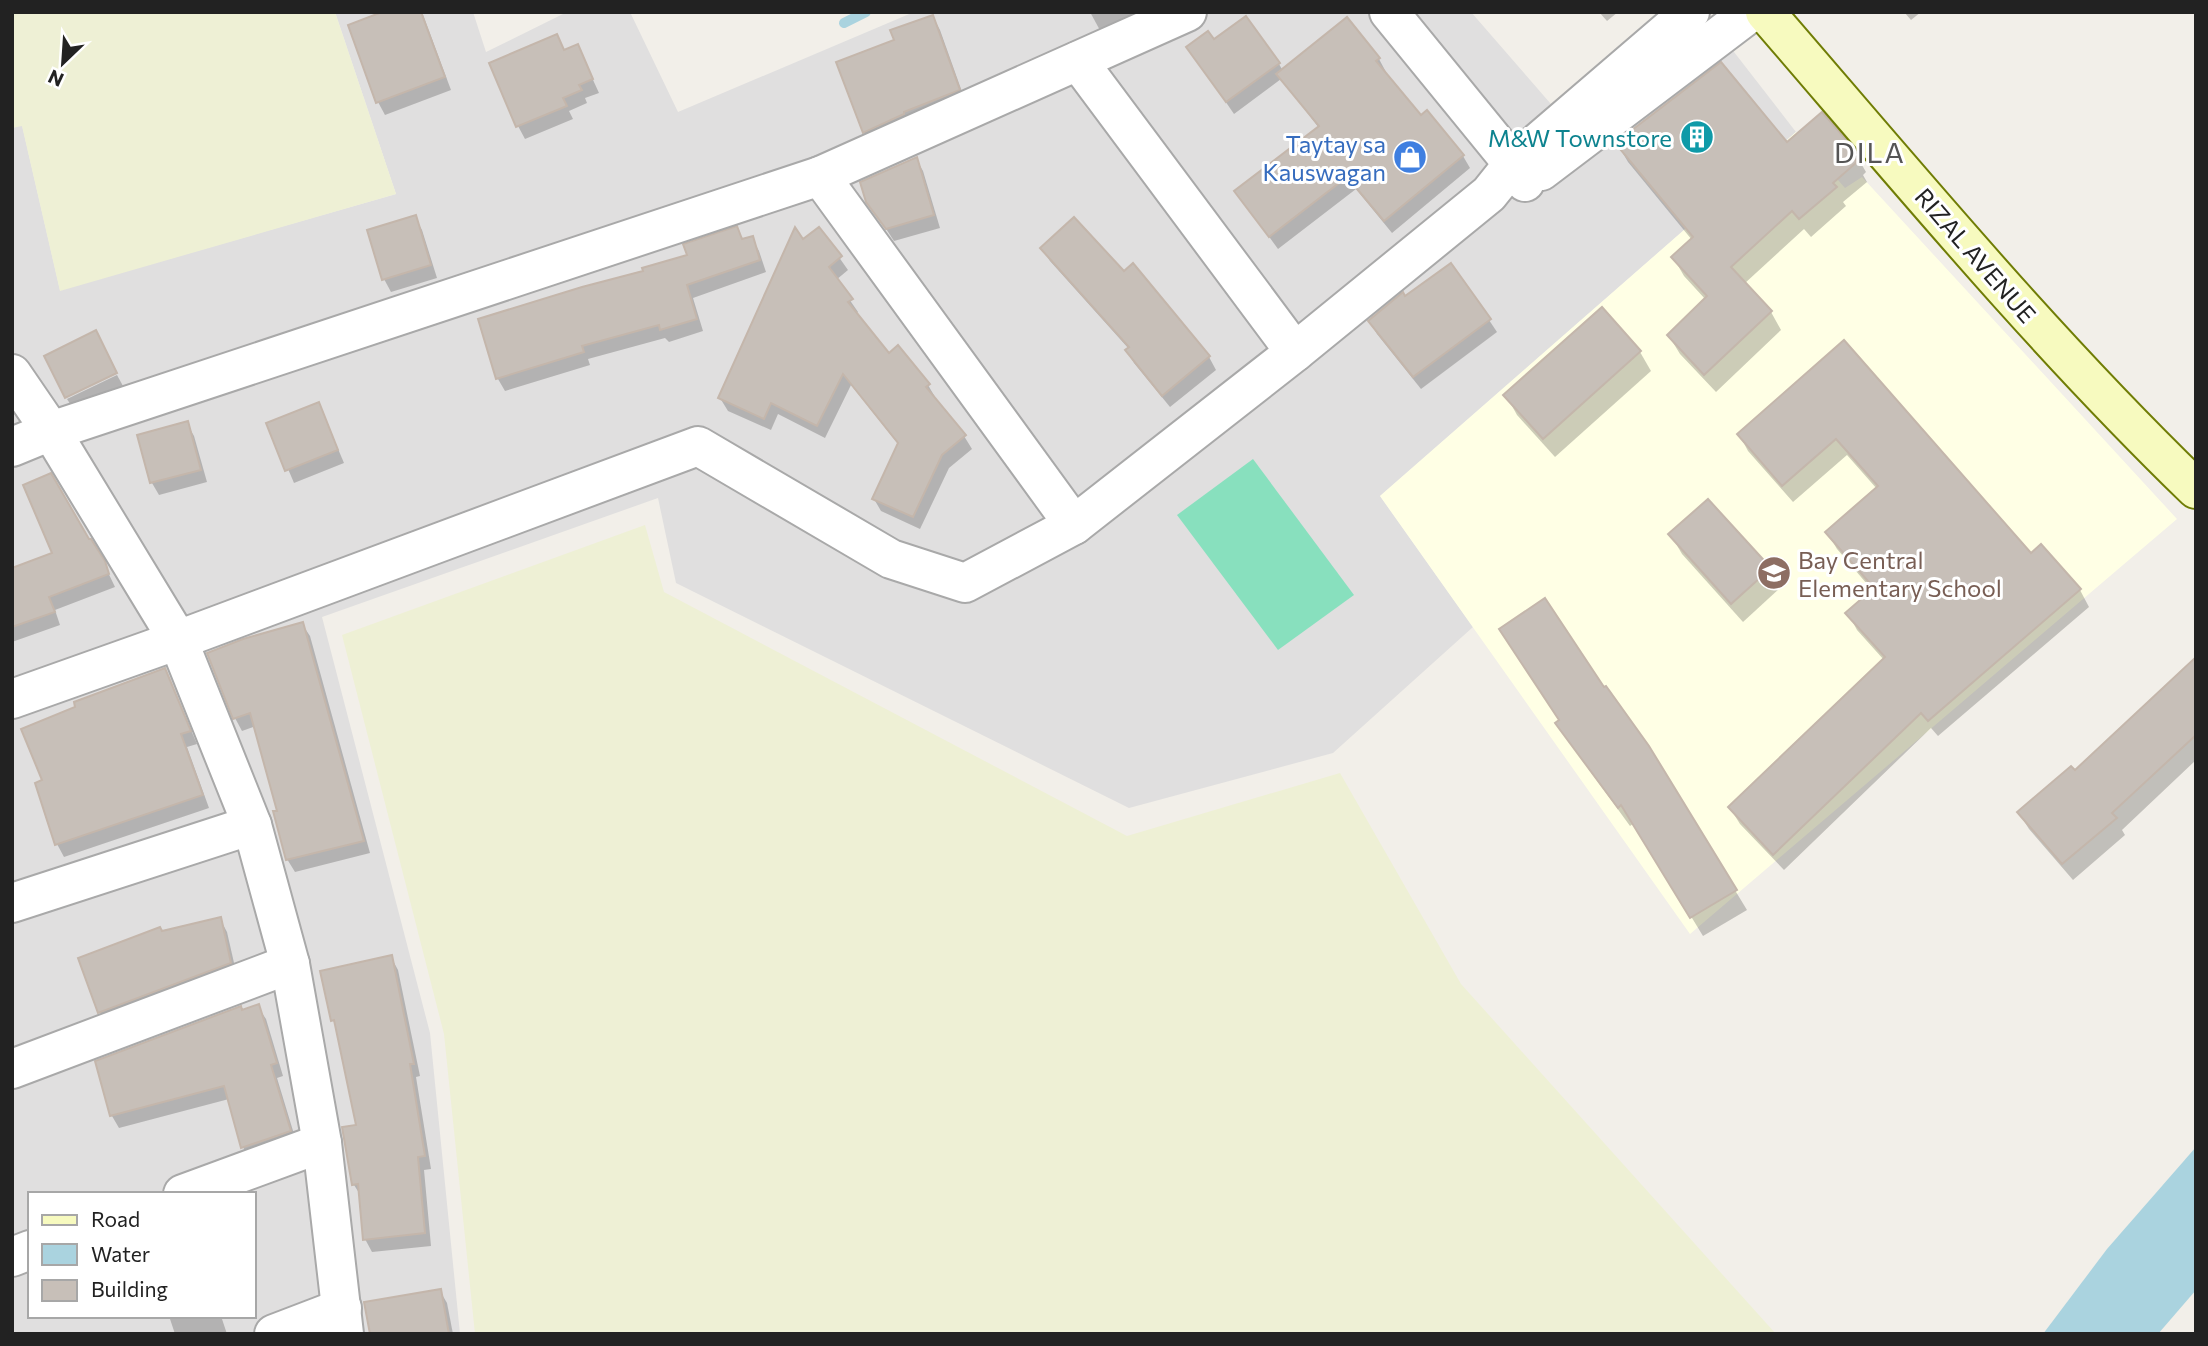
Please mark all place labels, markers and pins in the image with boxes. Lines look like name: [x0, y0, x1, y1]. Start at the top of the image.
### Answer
building icon: M&W Townstore: [1678, 118, 1716, 156]
place label: M&W Townstore: [1488, 123, 1672, 152]
place label: Taytay sa Kauswagan: [1263, 129, 1386, 186]
shop icon: Taytay sa Kauswagan: [1391, 138, 1429, 176]
place label: Bay Central Elementary School: [1798, 545, 2002, 602]
school or university icon: Bay Central Elementary School: [1755, 554, 1793, 592]

